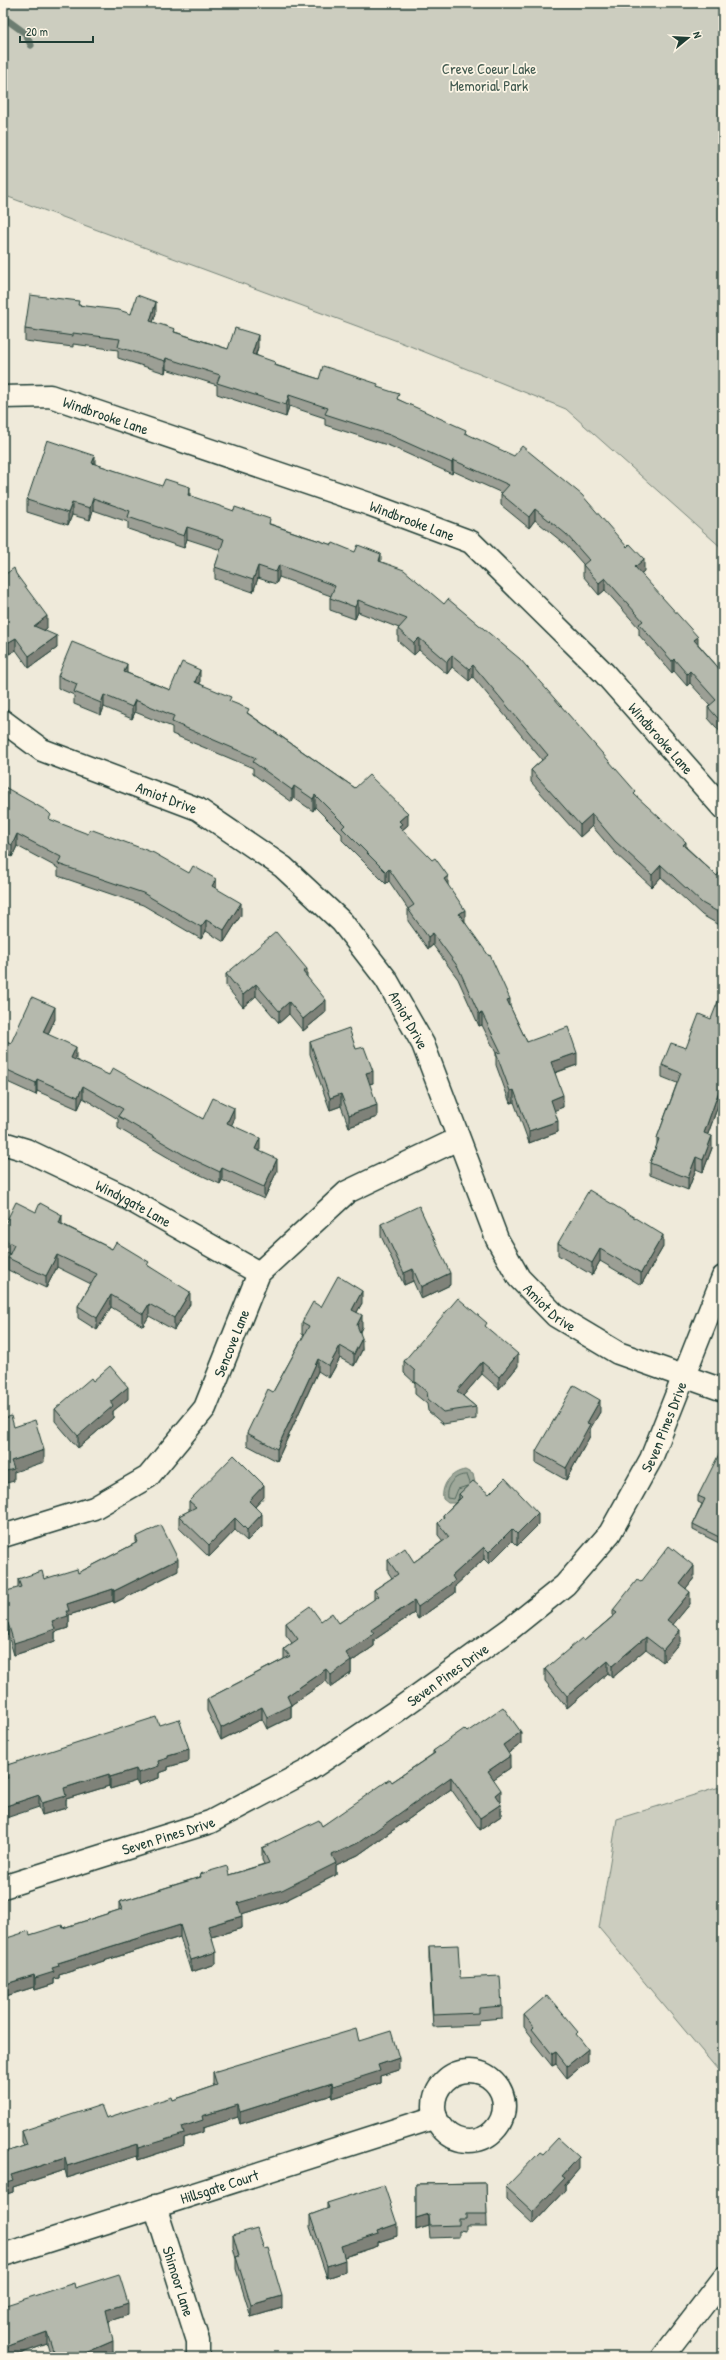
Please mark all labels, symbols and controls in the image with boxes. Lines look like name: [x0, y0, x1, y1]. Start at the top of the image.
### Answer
scale bar: [20, 18, 93, 44]
north arrow: [668, 18, 708, 58]
text: 20 m: [26, 23, 48, 40]
text: N: [690, 30, 705, 40]
park label: Creve Coeur Lake Memorial Park: [442, 58, 536, 96]
street label: Windbrooke Lane: [60, 391, 152, 439]
street label: Windbrooke Lane: [367, 495, 458, 546]
street label: Windbrooke Lane: [624, 698, 699, 778]
street label: Amiot Drive: [133, 776, 200, 818]
street label: Amiot Drive: [384, 987, 434, 1052]
street label: Windygate Lane: [92, 1174, 175, 1232]
street label: Amiot Drive: [519, 1279, 580, 1336]
street label: Sencove Lane: [208, 1306, 254, 1380]
street label: Seven Pines Drive: [635, 1378, 691, 1476]
street label: Seven Pines Drive: [402, 1638, 492, 1711]
street label: Seven Pines Drive: [119, 1811, 218, 1860]
street label: Hillsgate Court: [177, 2164, 262, 2208]
street label: Shimoor Lane: [158, 2244, 200, 2319]

